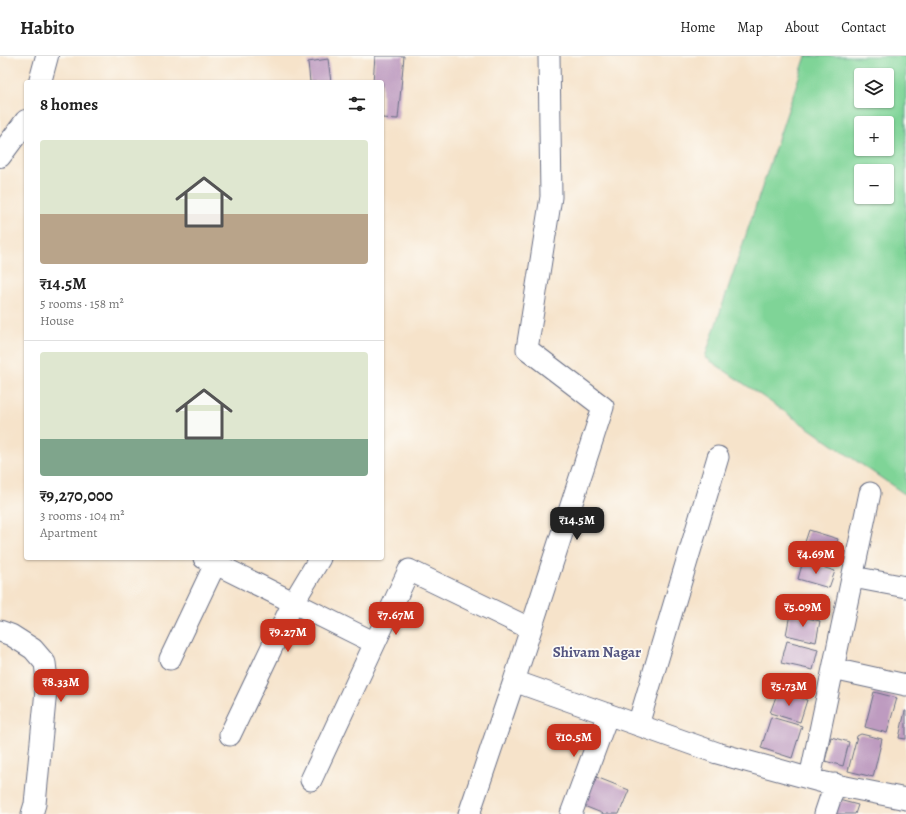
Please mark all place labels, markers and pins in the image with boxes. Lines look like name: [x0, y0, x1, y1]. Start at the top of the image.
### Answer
pin: ₹14.5M: [544, 507, 610, 541]
pin: ₹4.69M: [783, 541, 849, 575]
pin: ₹5.09M: [770, 594, 836, 628]
pin: ₹7.67M: [363, 602, 429, 636]
pin: ₹9.27M: [255, 619, 321, 653]
pin: ₹8.33M: [28, 669, 94, 703]
pin: ₹5.73M: [756, 673, 822, 707]
pin: ₹10.5M: [541, 724, 607, 758]

